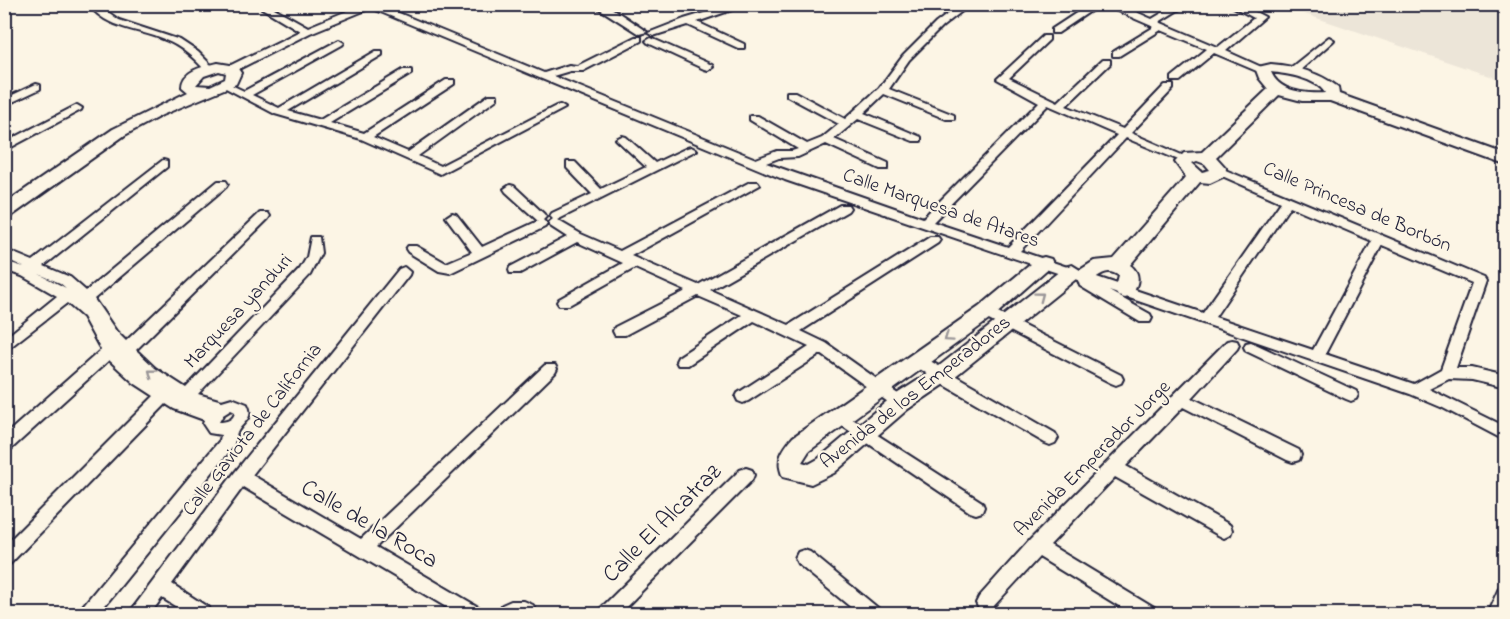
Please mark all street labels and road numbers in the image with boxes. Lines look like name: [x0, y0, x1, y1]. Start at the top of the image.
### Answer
street label: Calle Princesa de Borbón: [1258, 155, 1456, 261]
street label: Calle Marquesa de Atares: [839, 162, 1043, 256]
street label: Marquesa yanduri: [178, 248, 300, 376]
street label: Avenida de los Emperadores: [814, 309, 1018, 477]
street label: Calle Gaviota de California: [176, 337, 330, 523]
street label: Avenida Emperador Jorge: [1008, 374, 1179, 545]
street label: Calle El Alcatraz: [595, 456, 731, 592]
street label: Calle de la Roca: [294, 471, 444, 579]

